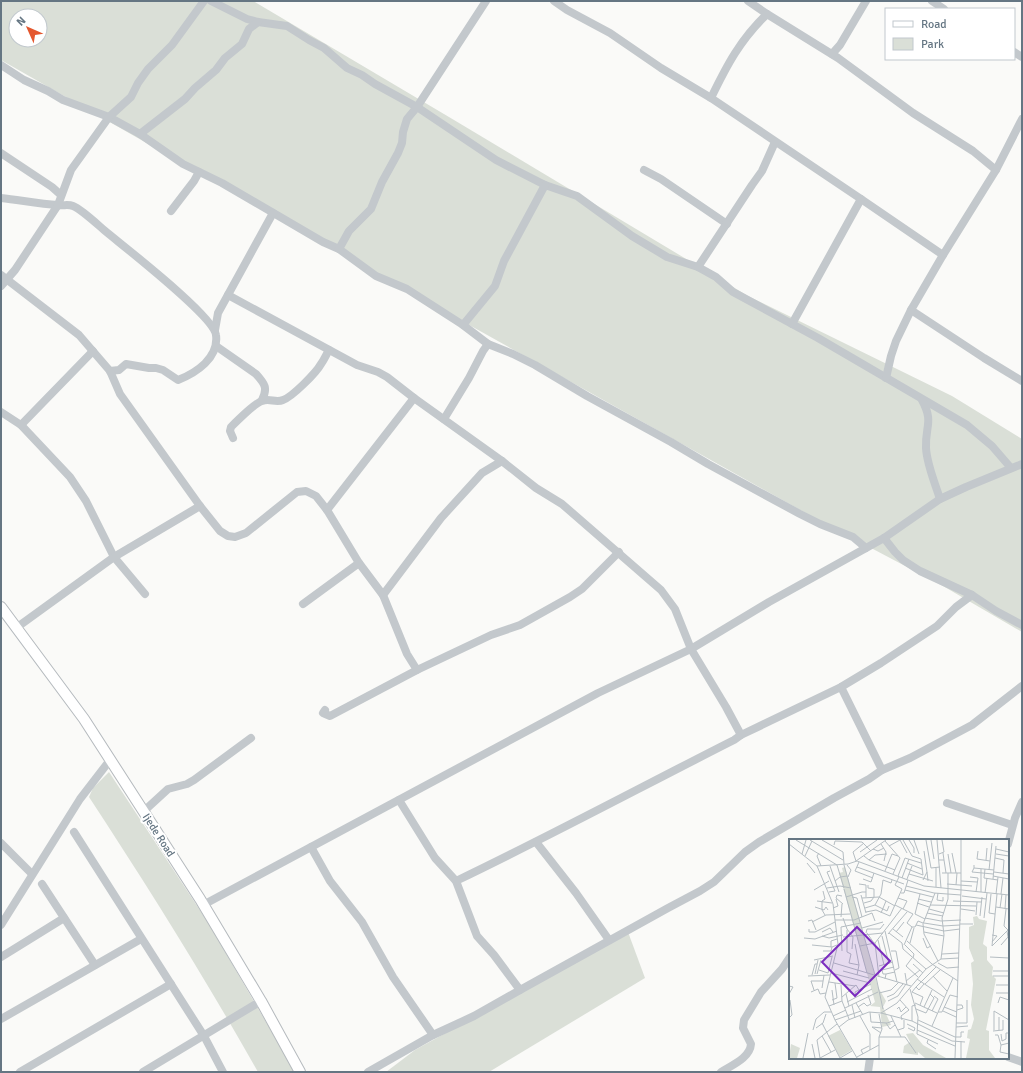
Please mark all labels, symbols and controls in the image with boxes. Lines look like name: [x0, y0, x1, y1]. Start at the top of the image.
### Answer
north arrow: [8, 8, 48, 48]
legend: [885, 8, 1015, 60]
text: N: [14, 14, 29, 29]
text: Road: [921, 17, 947, 32]
text: Park: [921, 37, 944, 52]
street label: Ijede Road: [140, 811, 177, 860]
inset map: [789, 839, 1009, 1059]

